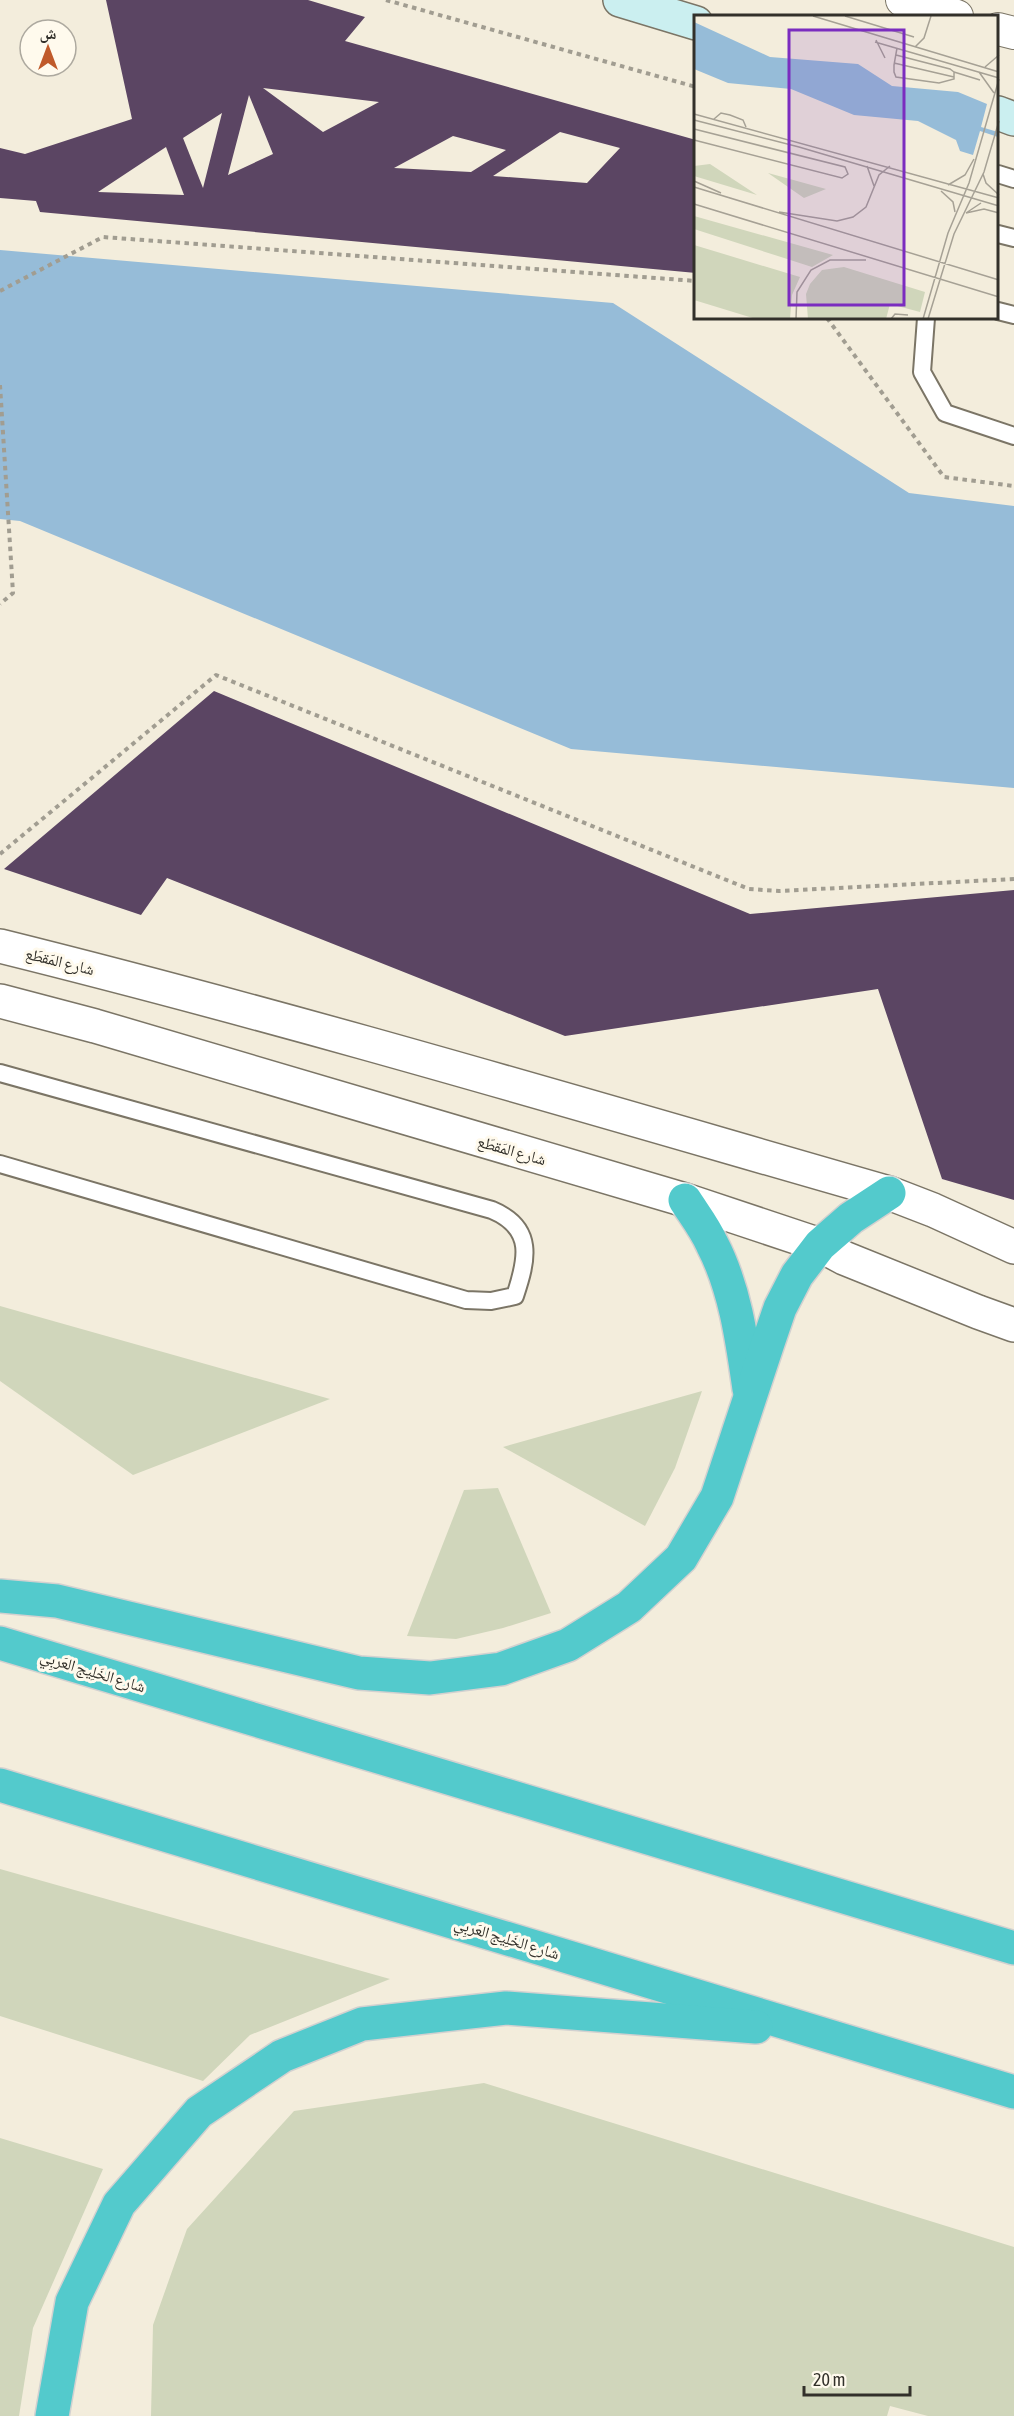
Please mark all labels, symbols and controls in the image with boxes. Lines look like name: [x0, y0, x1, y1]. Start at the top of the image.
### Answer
inset map: [694, 15, 999, 320]
north arrow: [18, 18, 78, 78]
text: ش: [40, 24, 57, 43]
street label: شارع المَقطَع: [23, 944, 96, 980]
street label: شارع المَقطَع: [475, 1132, 548, 1170]
street label: شارع الخَلِيج العَربِي: [37, 1647, 148, 1699]
street label: شارع الخَلِيج العَربِي: [451, 1914, 562, 1966]
scale bar: [804, 2359, 910, 2397]
text: 20 m: [813, 2369, 845, 2390]

